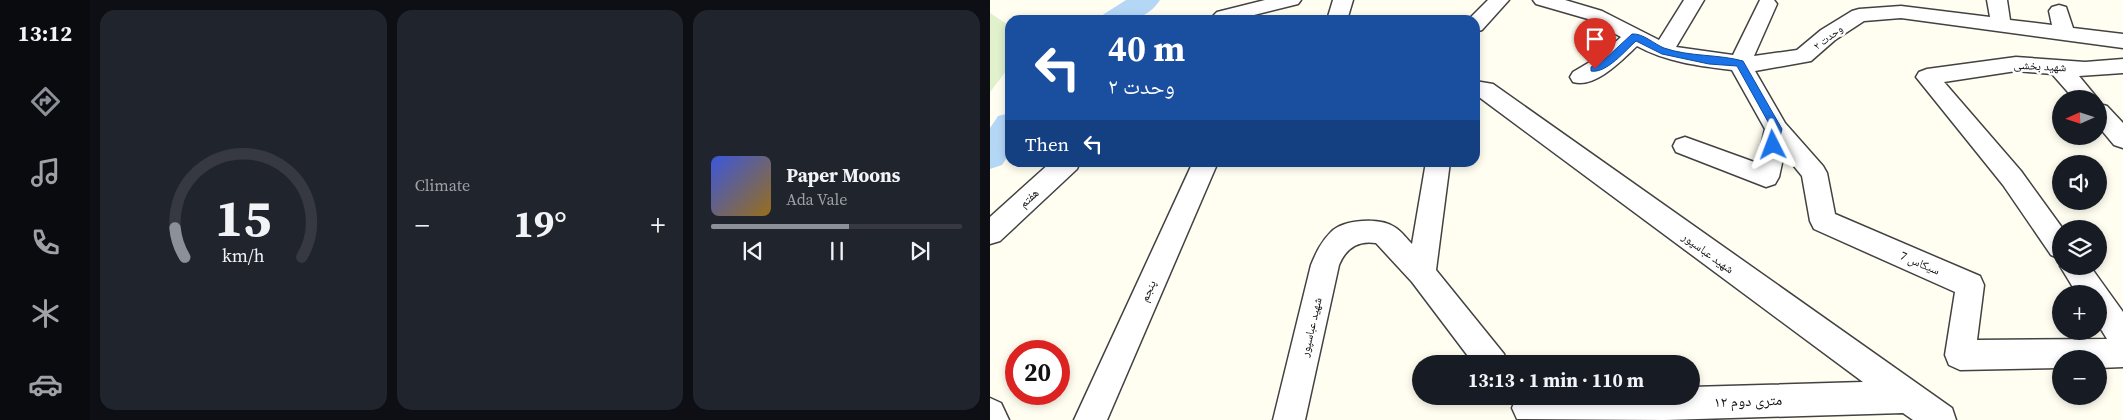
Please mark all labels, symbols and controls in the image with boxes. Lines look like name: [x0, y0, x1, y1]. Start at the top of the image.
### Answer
text: 13:12: [18, 18, 72, 48]
pin: [1574, 18, 1616, 69]
street label: وحدت ۲: [1810, 21, 1846, 53]
text: 40 m: [1108, 25, 1185, 73]
icon: arrive: [1581, 25, 1609, 53]
icon: left: [1025, 35, 1090, 100]
street label: شهید بخشی: [2013, 57, 2067, 75]
text: وحدت ۲: [1108, 71, 1175, 101]
icon: directions: [28, 84, 63, 119]
north arrow: [2052, 90, 2108, 145]
map controls: [2052, 90, 2107, 405]
position arrow: [1746, 118, 1798, 170]
icon: left: [1079, 130, 1107, 158]
text: Then: [1025, 131, 1069, 157]
icon: music: [28, 155, 63, 190]
button: sound: [2052, 155, 2107, 210]
text: Paper Moons: [786, 162, 900, 188]
text: Climate: [415, 174, 470, 196]
text: 15: [215, 182, 272, 253]
street label: هفتم: [1016, 185, 1042, 211]
text: Ada Vale: [786, 188, 848, 210]
text: 19°: [513, 198, 567, 250]
text: −: [415, 206, 430, 244]
text: +: [650, 206, 665, 244]
button: layers: [2052, 220, 2107, 275]
icon: phone: [28, 225, 63, 260]
street label: شهید عباسپور: [1678, 228, 1737, 277]
icon: previous: [739, 237, 767, 265]
icon: pause: [823, 237, 851, 265]
icon: next: [906, 237, 934, 265]
text: km/h: [222, 243, 265, 268]
street label: سیکاس 7: [1898, 247, 1942, 279]
street label: پنجم: [1136, 277, 1160, 304]
button: +: [2052, 285, 2107, 340]
icon: climate: [28, 296, 63, 331]
street label: شهید عباسپور: [1296, 296, 1326, 359]
speed limit sign: 20: [1005, 340, 1070, 405]
button: −: [2052, 350, 2107, 405]
icon: car: [28, 367, 63, 402]
text: 13:13 · 1 min · 110 m: [1468, 367, 1644, 393]
street label: ۱۲ متری دوم: [1713, 389, 1783, 412]

